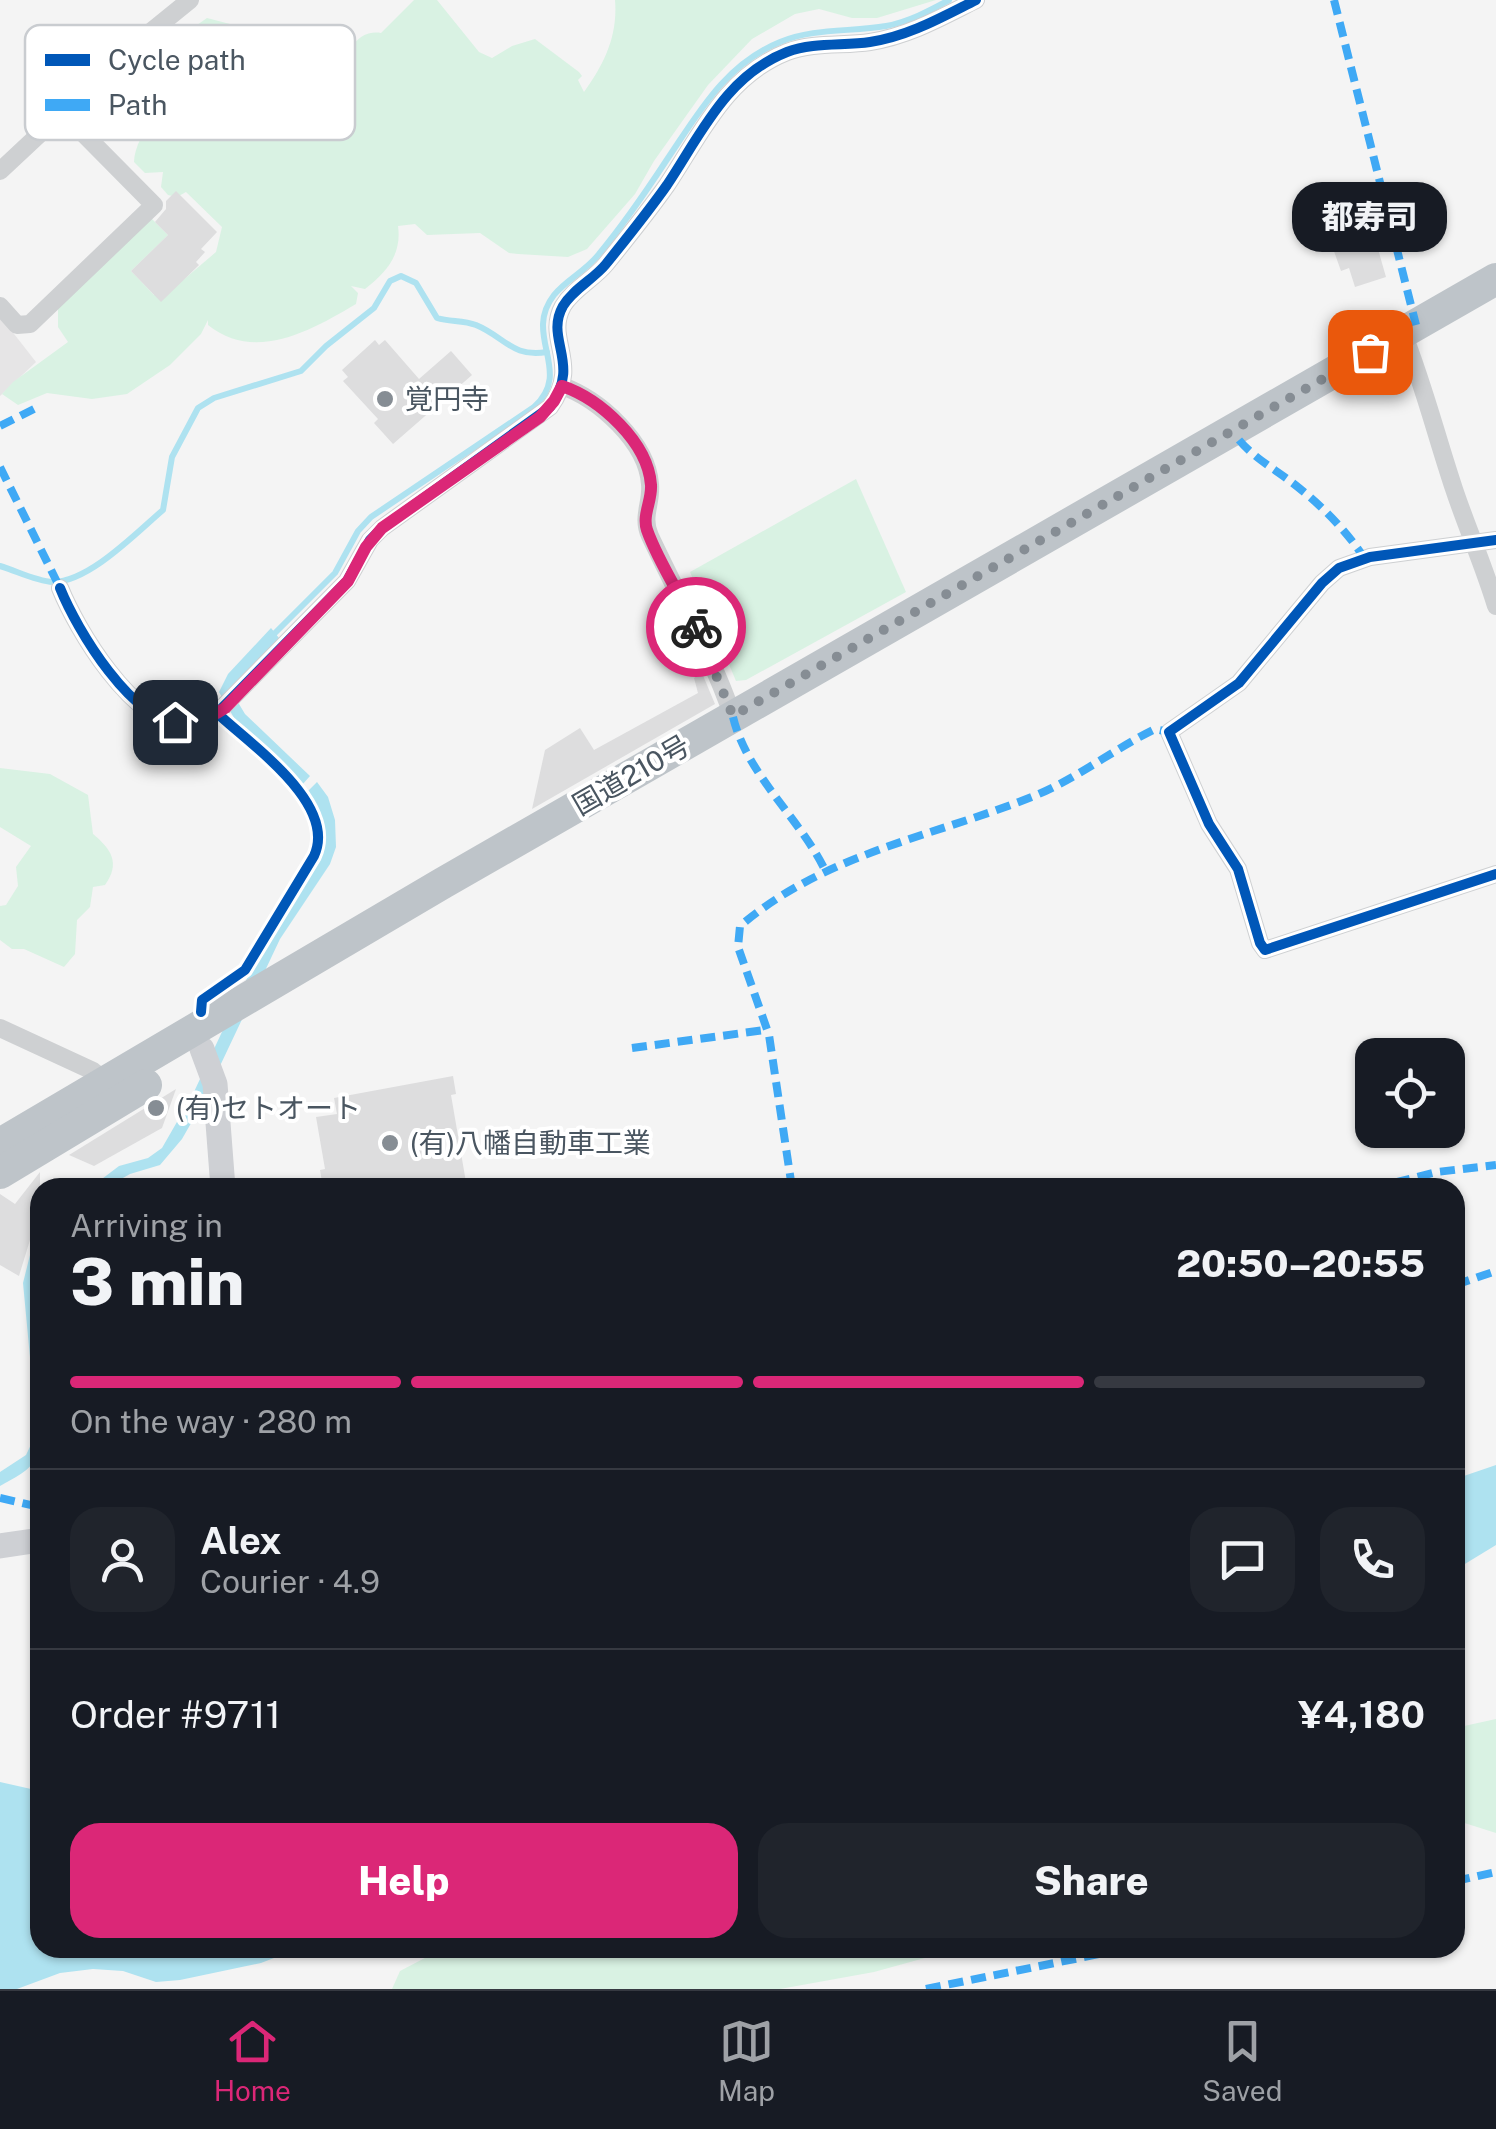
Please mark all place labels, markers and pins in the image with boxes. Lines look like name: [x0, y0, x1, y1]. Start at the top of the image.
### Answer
callout: 都寿司: [1292, 182, 1448, 252]
pin: [1328, 310, 1413, 395]
place label: 覚円寺: [405, 382, 489, 415]
marker: 覚円寺: [374, 388, 396, 410]
pin: [133, 680, 218, 765]
place label: (有)セトオート: [176, 1091, 361, 1124]
marker: (有)セトオート: [145, 1097, 167, 1119]
place label: (有)八幡自動車工業: [410, 1126, 651, 1159]
marker: (有)八幡自動車工業: [379, 1132, 401, 1154]

